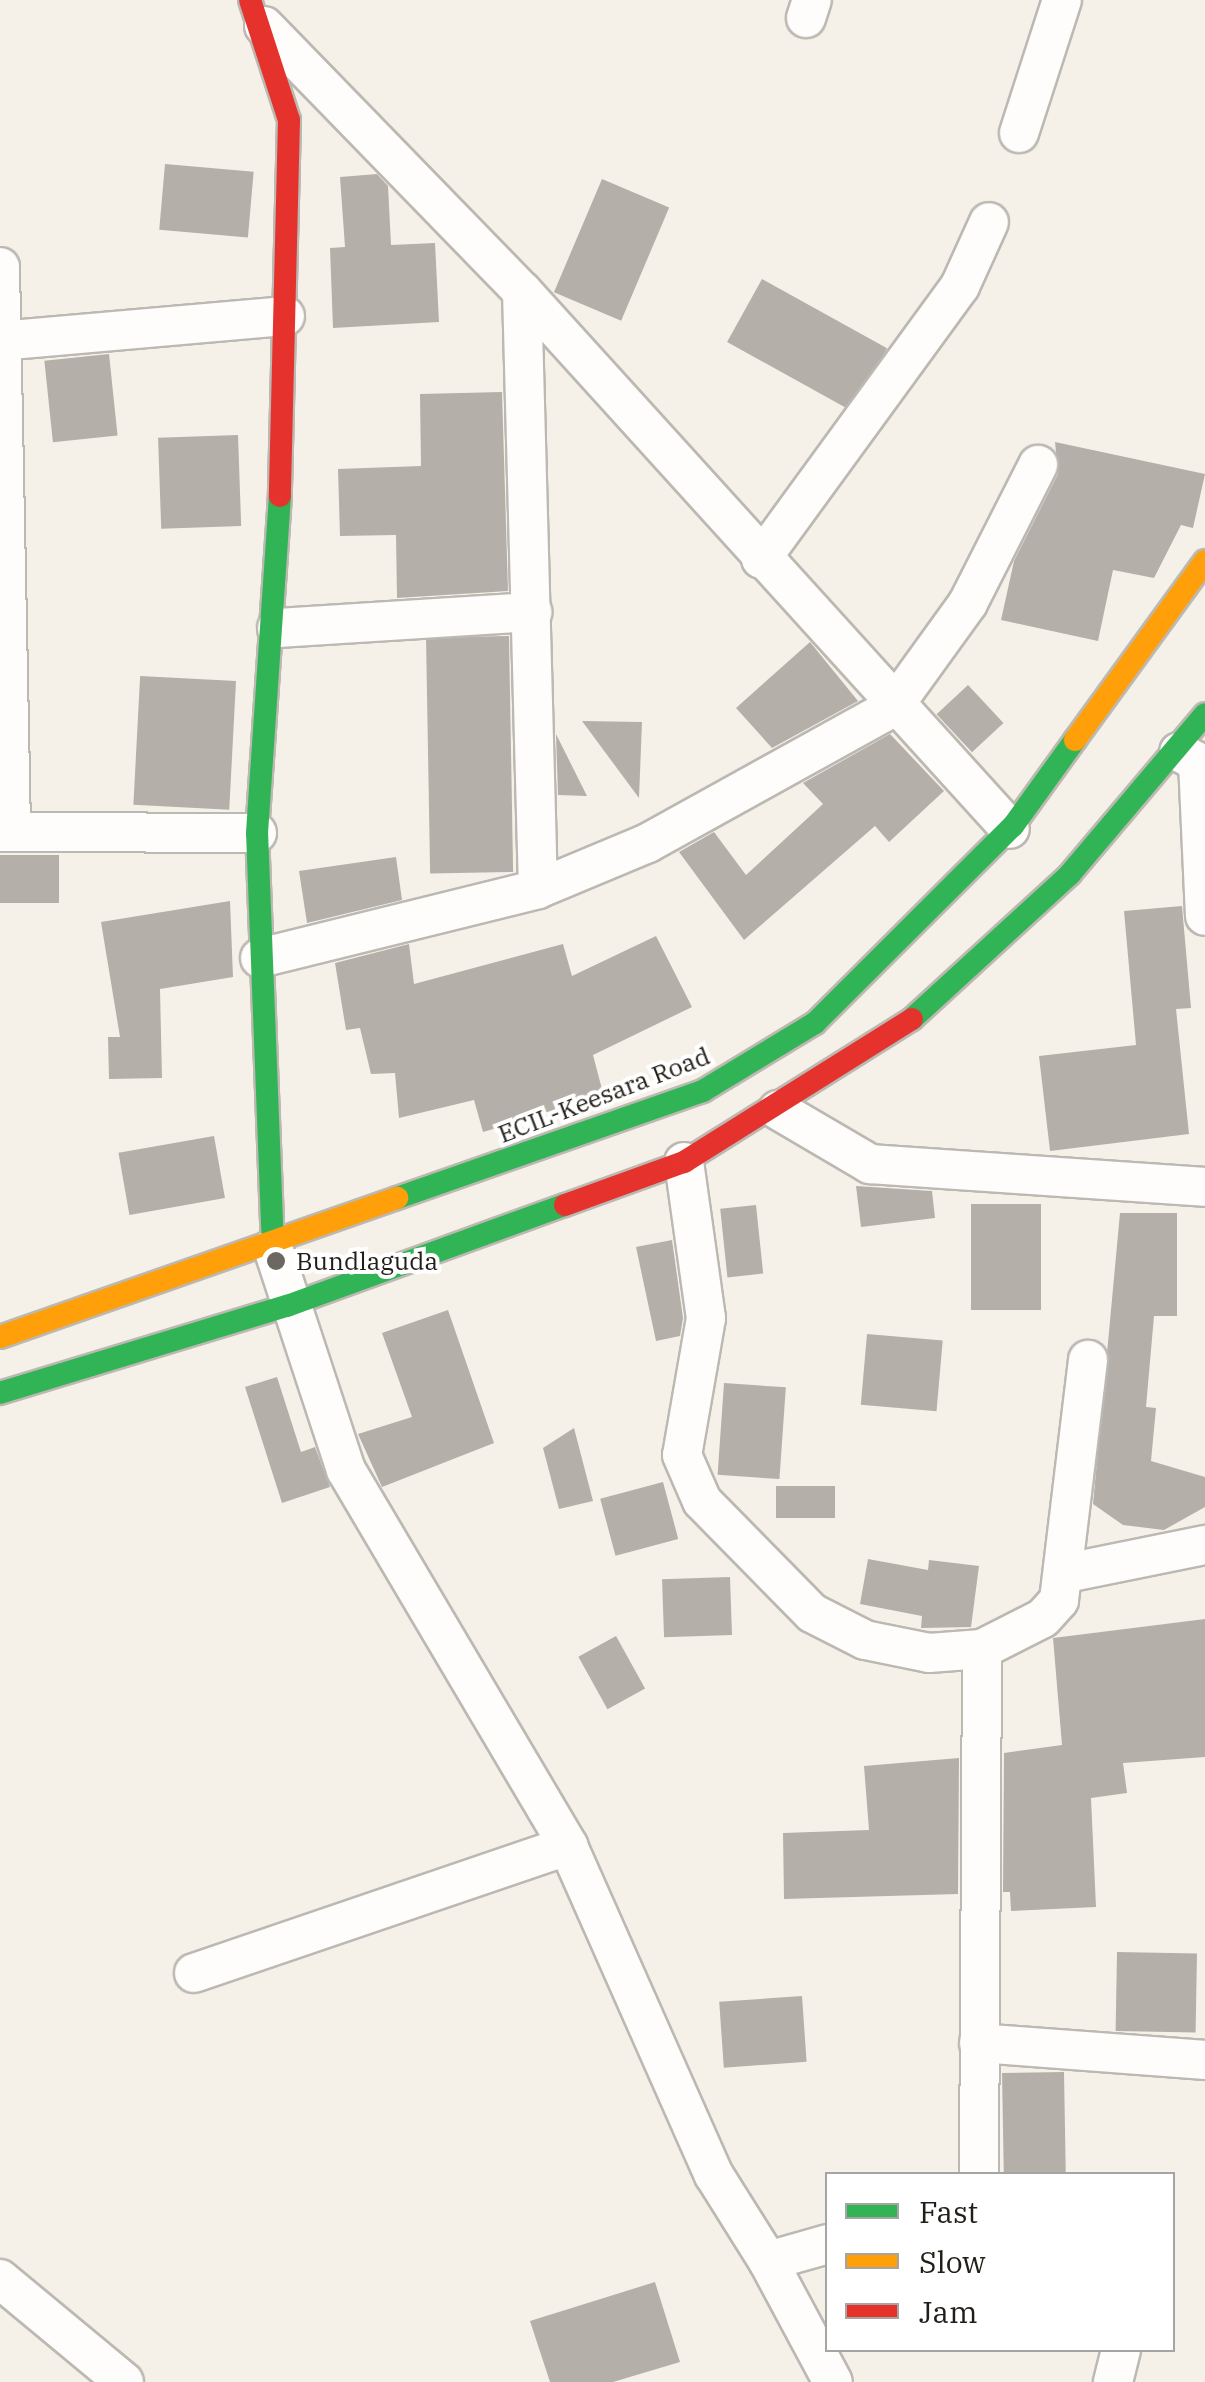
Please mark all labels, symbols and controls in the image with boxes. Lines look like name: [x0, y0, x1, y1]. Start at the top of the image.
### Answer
street label: ECIL-Keesara Road: [494, 1041, 714, 1149]
place label: Bundlaguda: [296, 1246, 438, 1276]
marker: Bundlaguda: [265, 1250, 287, 1272]
legend: [825, 2172, 1175, 2352]
text: Fast: [919, 2192, 978, 2231]
text: Slow: [919, 2242, 986, 2281]
text: Jam: [919, 2292, 978, 2331]

